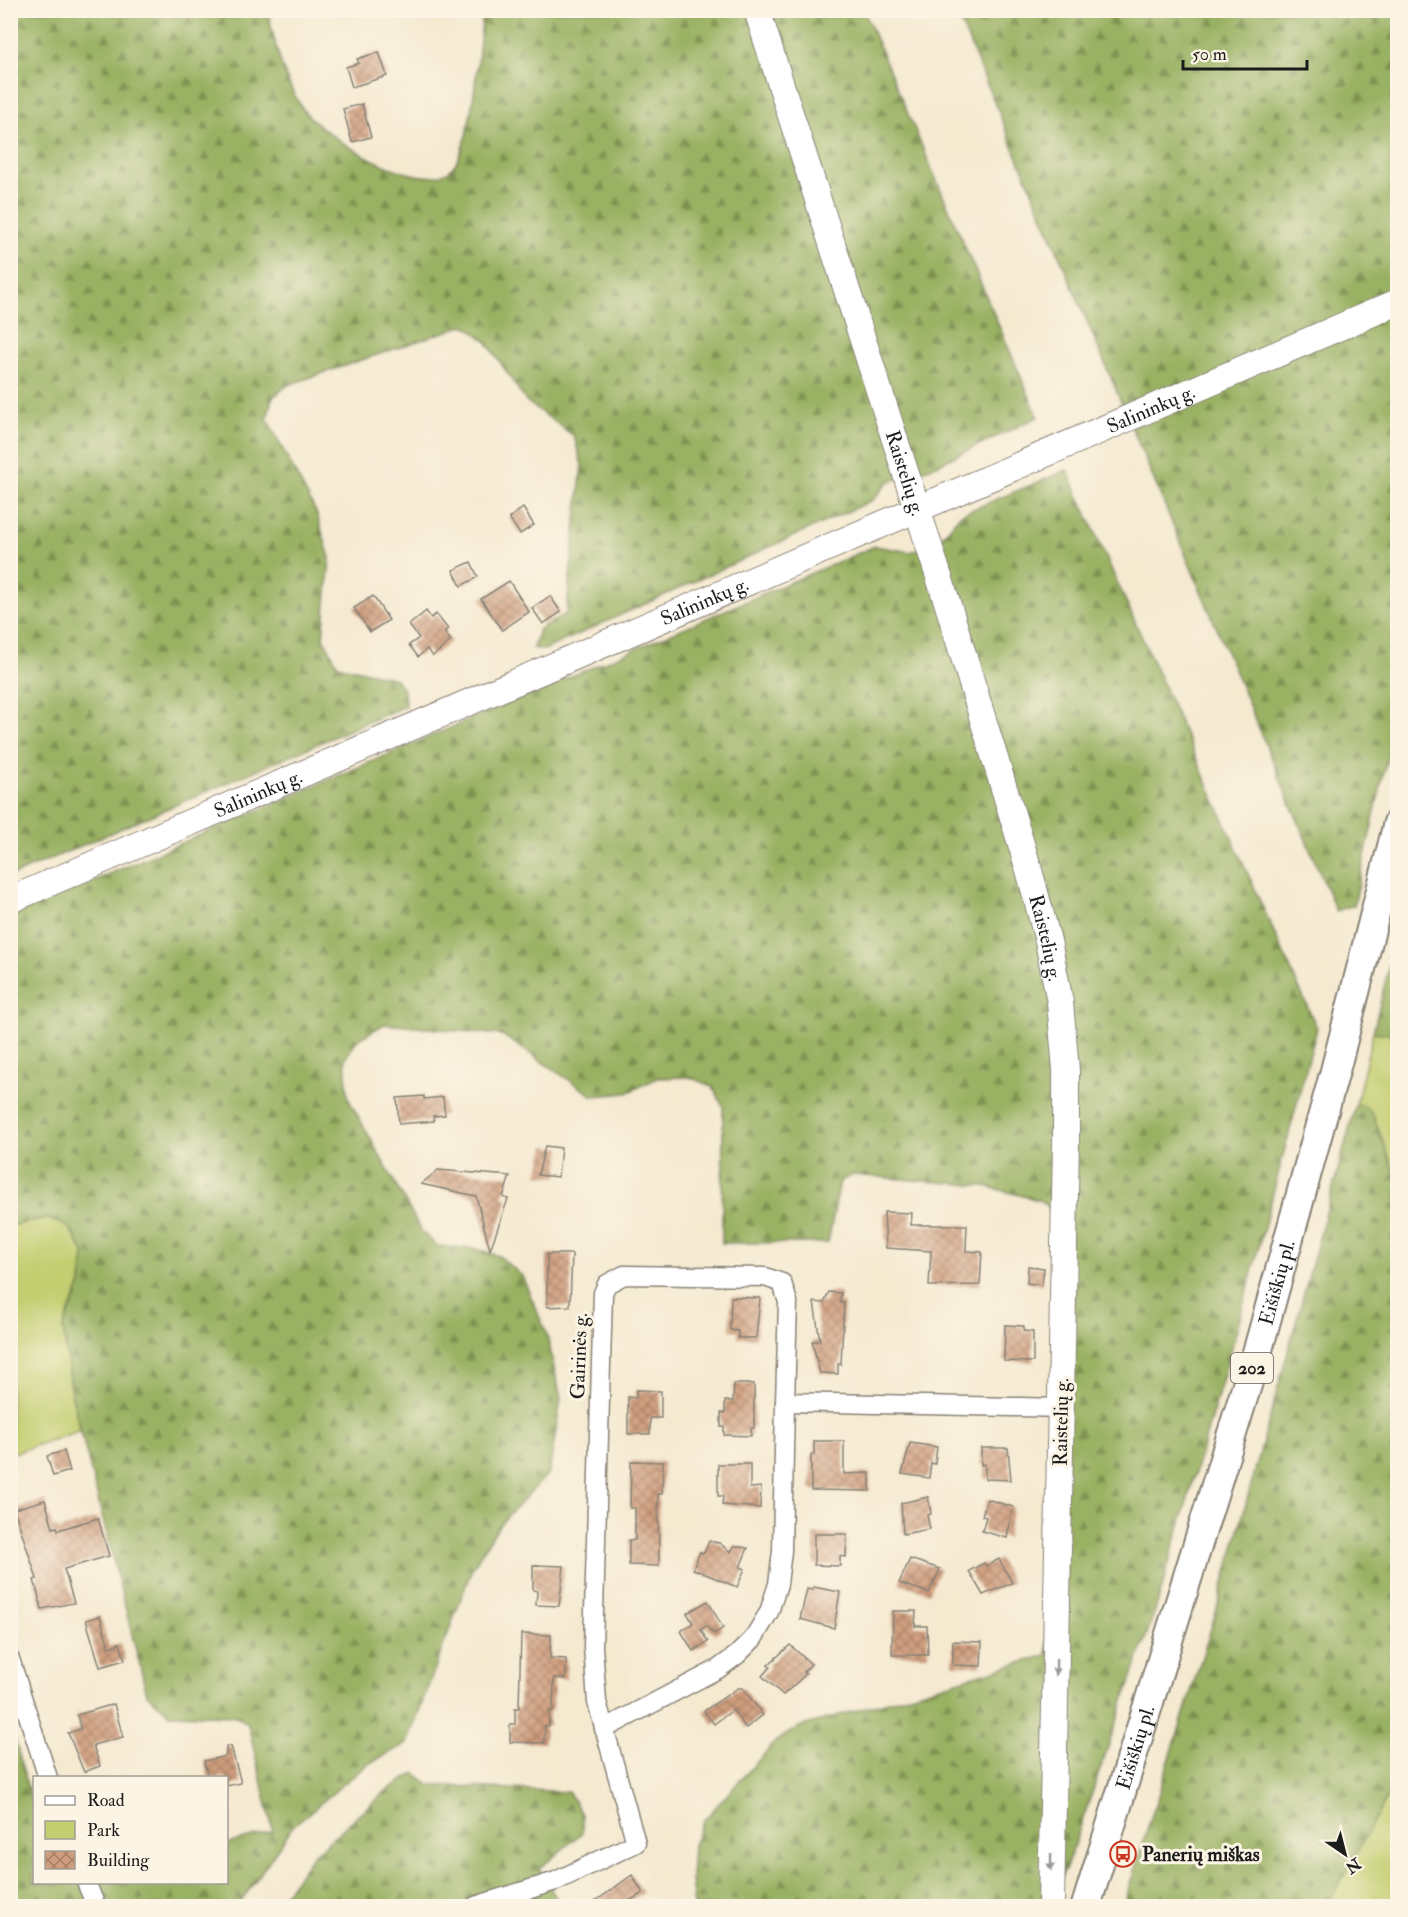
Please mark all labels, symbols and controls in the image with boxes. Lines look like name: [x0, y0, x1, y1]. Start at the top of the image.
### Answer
scale bar: [1183, 33, 1308, 71]
text: 50 m: [1192, 43, 1227, 66]
street label: Salininkų g.: [1103, 379, 1198, 439]
street label: Raistelių g.: [880, 427, 931, 519]
street label: Salininkų g.: [656, 571, 752, 631]
street label: Salininkų g.: [210, 763, 306, 823]
street label: Raistelių g.: [1024, 892, 1068, 983]
street label: Eišiškių pl.: [1253, 1237, 1300, 1328]
street label: Gairinės g.: [565, 1312, 593, 1400]
road number: 202: [1231, 1353, 1273, 1383]
street label: Raistelių g.: [1048, 1378, 1074, 1466]
one-way arrow: [1051, 1657, 1060, 1676]
street label: Eišiškių pl.: [1110, 1702, 1160, 1793]
legend: [33, 1776, 228, 1884]
text: Road: [87, 1789, 125, 1812]
text: Park: [87, 1819, 120, 1842]
north arrow: [1315, 1824, 1375, 1884]
bus stop icon: Panerių miškas: [1108, 1839, 1138, 1869]
place label: Panerių miškas: [1142, 1842, 1260, 1867]
text: Building: [87, 1849, 150, 1872]
one-way arrow: [1046, 1852, 1056, 1871]
text: N: [1341, 1853, 1365, 1878]

